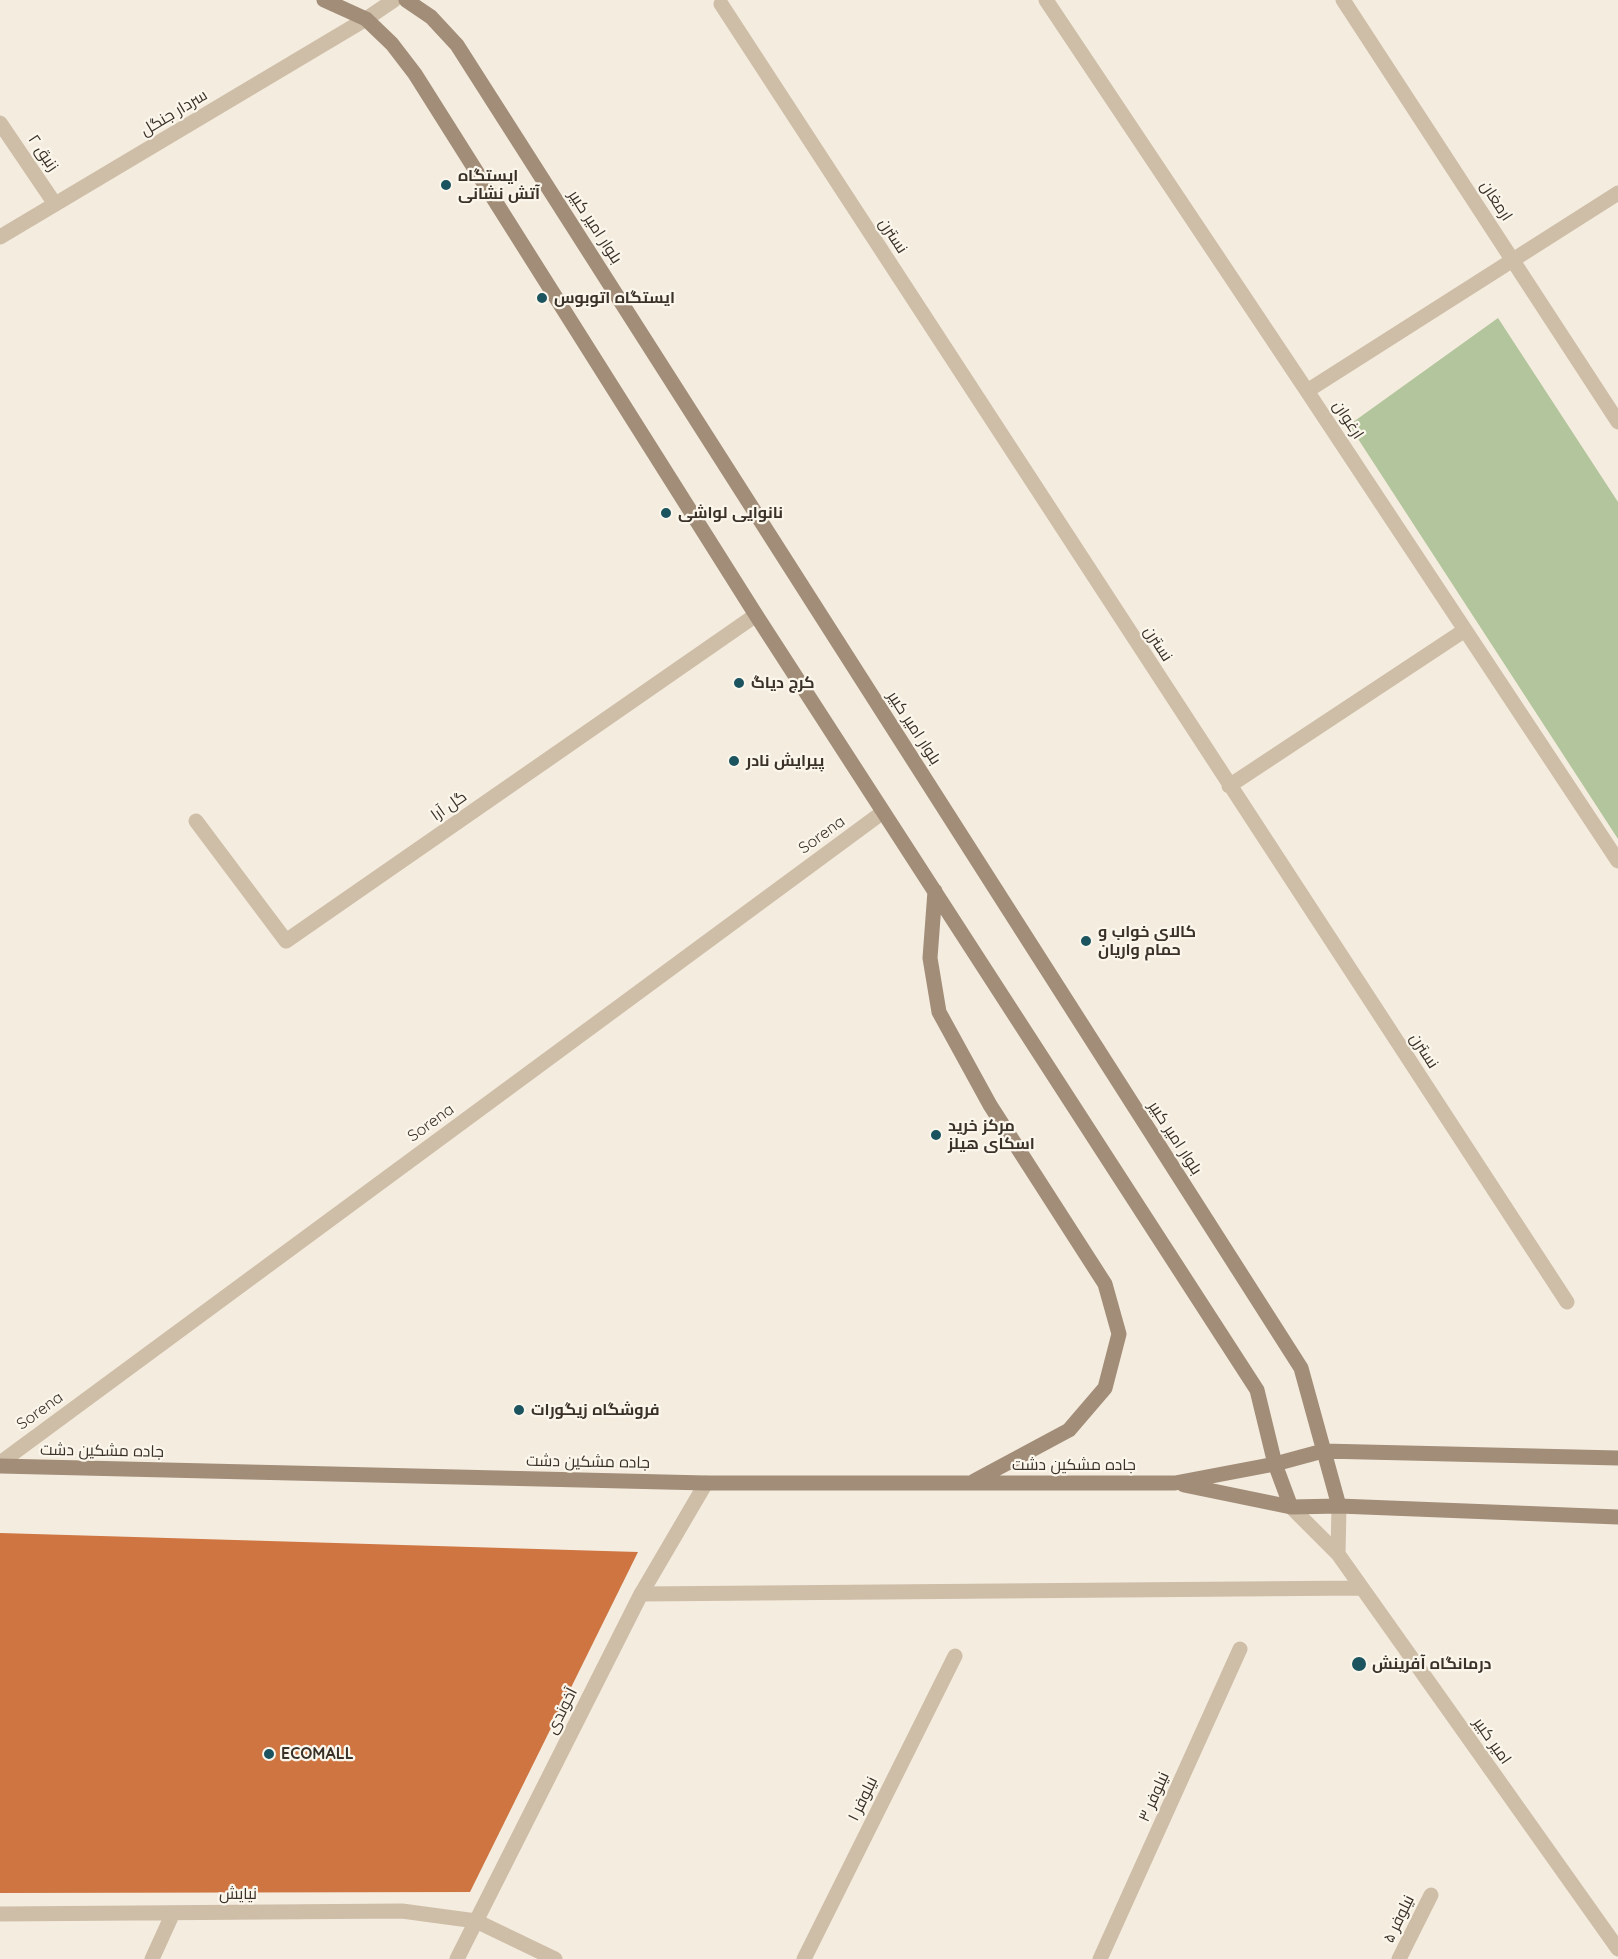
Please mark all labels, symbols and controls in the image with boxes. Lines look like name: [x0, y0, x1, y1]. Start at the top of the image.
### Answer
street label: سردار جنگل: [137, 86, 211, 140]
street label: زنبق ۲: [24, 131, 62, 175]
place label: ایستگاه آتش نشانی: [458, 166, 540, 204]
street label: ارمغان: [1476, 177, 1516, 225]
marker: ایستگاه آتش نشانی: [439, 178, 453, 192]
street label: بلوار امیر کبیر: [564, 187, 626, 267]
street label: نسترن: [875, 215, 911, 257]
place label: ایستگاه اتوبوس: [554, 288, 675, 308]
marker: ایستگاه اتوبوس: [535, 291, 549, 305]
street label: ارغوان: [1328, 397, 1368, 443]
place label: نانوایی لواشی: [678, 503, 783, 523]
marker: نانوایی لواشی: [659, 506, 673, 520]
street label: نسترن: [1140, 623, 1176, 665]
place label: کرج دیاگ: [751, 673, 815, 693]
marker: کرج دیاگ: [732, 676, 746, 690]
street label: بلوار امیر کبیر: [883, 688, 945, 768]
place label: پیرایش نادر: [746, 751, 824, 771]
marker: پیرایش نادر: [727, 754, 741, 768]
street label: گل آرا: [427, 787, 471, 825]
street label: Sorena: [795, 812, 849, 858]
place label: کالای خواب و حمام واریان: [1098, 922, 1196, 960]
marker: کالای خواب و حمام واریان: [1079, 934, 1093, 948]
street label: نسترن: [1406, 1030, 1442, 1072]
street label: بلوار امیر کبیر: [1144, 1098, 1206, 1178]
street label: Sorena: [404, 1100, 458, 1146]
place label: مرکز خرید اسکای هیلز: [948, 1116, 1035, 1154]
marker: مرکز خرید اسکای هیلز: [929, 1128, 943, 1142]
street label: Sorena: [13, 1388, 67, 1434]
place label: فروشگاه زیگورات: [531, 1400, 660, 1420]
marker: فروشگاه زیگورات: [512, 1403, 526, 1417]
street label: جاده مشکین دشت: [40, 1440, 164, 1462]
street label: جاده مشکین دشت: [526, 1451, 650, 1473]
street label: جاده مشکین دشت: [1012, 1455, 1136, 1475]
place label: درمانگاه آفرینش: [1372, 1654, 1492, 1674]
marker: درمانگاه آفرینش: [1350, 1655, 1368, 1673]
street label: آخوندی: [542, 1685, 582, 1737]
street label: امیر کبیر: [1469, 1714, 1515, 1768]
place label: ECOMALL: [281, 1744, 354, 1764]
marker: ECOMALL: [262, 1747, 276, 1761]
street label: نیلوفر ۳: [1134, 1769, 1174, 1825]
street label: نیلوفر ۱: [844, 1774, 882, 1824]
street label: نیایش: [219, 1884, 257, 1904]
street label: نیلوفر ۵: [1379, 1892, 1419, 1946]

